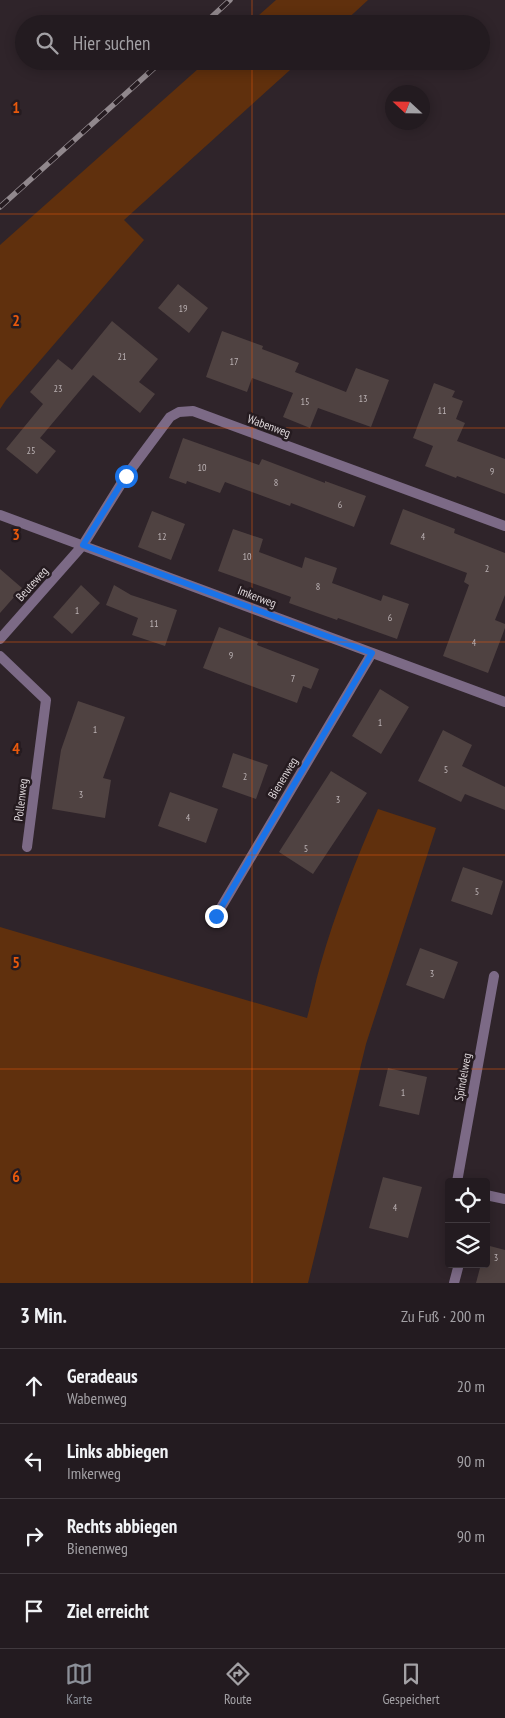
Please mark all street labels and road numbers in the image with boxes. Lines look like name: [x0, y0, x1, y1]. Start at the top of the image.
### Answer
street label: Wabenweg: [246, 411, 293, 440]
street label: Beuteweg: [12, 563, 51, 604]
street label: Imkerweg: [236, 582, 279, 611]
street label: Bienenweg: [264, 754, 301, 801]
street label: Pollenweg: [10, 778, 31, 822]
street label: Spindelweg: [451, 1052, 474, 1102]

